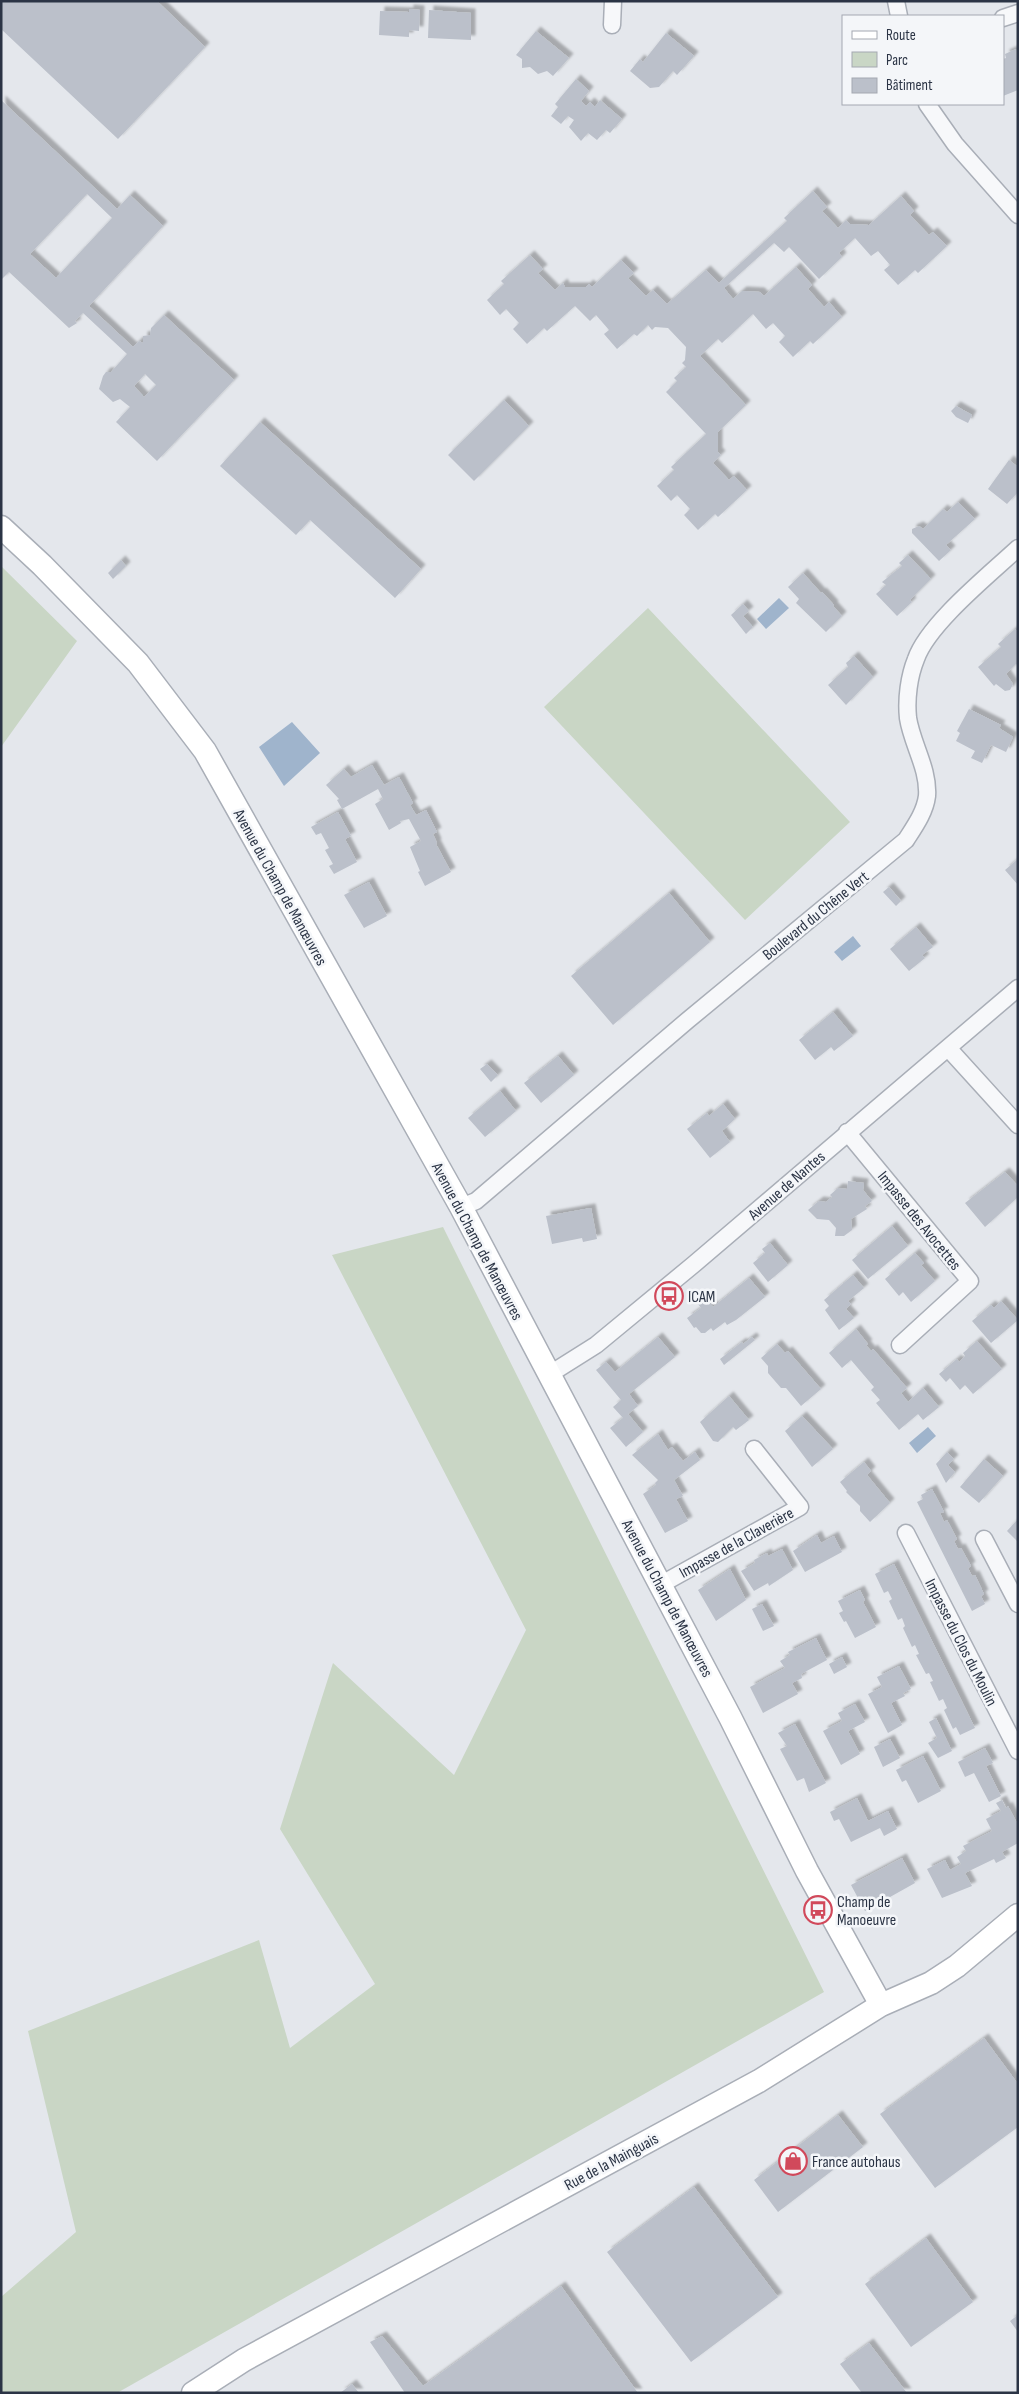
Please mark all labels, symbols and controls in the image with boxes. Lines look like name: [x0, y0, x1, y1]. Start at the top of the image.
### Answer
legend: [842, 15, 1004, 105]
text: Route: [886, 26, 916, 45]
text: Parc: [886, 51, 908, 70]
text: Bâtiment: [886, 76, 933, 95]
street label: Avenue du Champ de Manœuvres: [228, 805, 331, 969]
street label: Boulevard du Chêne Vert: [759, 867, 873, 965]
street label: Avenue de Nantes: [744, 1147, 829, 1225]
street label: Avenue du Champ de Manœuvres: [427, 1159, 526, 1324]
street label: Impasse des Avocettes: [873, 1168, 965, 1274]
bus stop icon: ICAM: [654, 1281, 684, 1311]
place label: ICAM: [688, 1288, 715, 1307]
street label: Impasse de la Claverière: [676, 1504, 797, 1583]
street label: Avenue du Champ de Manœuvres: [617, 1516, 716, 1681]
street label: Impasse du Clos du Moulin: [920, 1576, 1001, 1709]
place label: Champ de Manoeuvre: [837, 1893, 896, 1930]
bus stop icon: Champ de Manoeuvre: [803, 1895, 833, 1925]
street label: Rue de la Mainguais: [561, 2129, 662, 2195]
shop icon: France autohaus: [778, 2146, 808, 2176]
place label: France autohaus: [812, 2153, 901, 2172]

